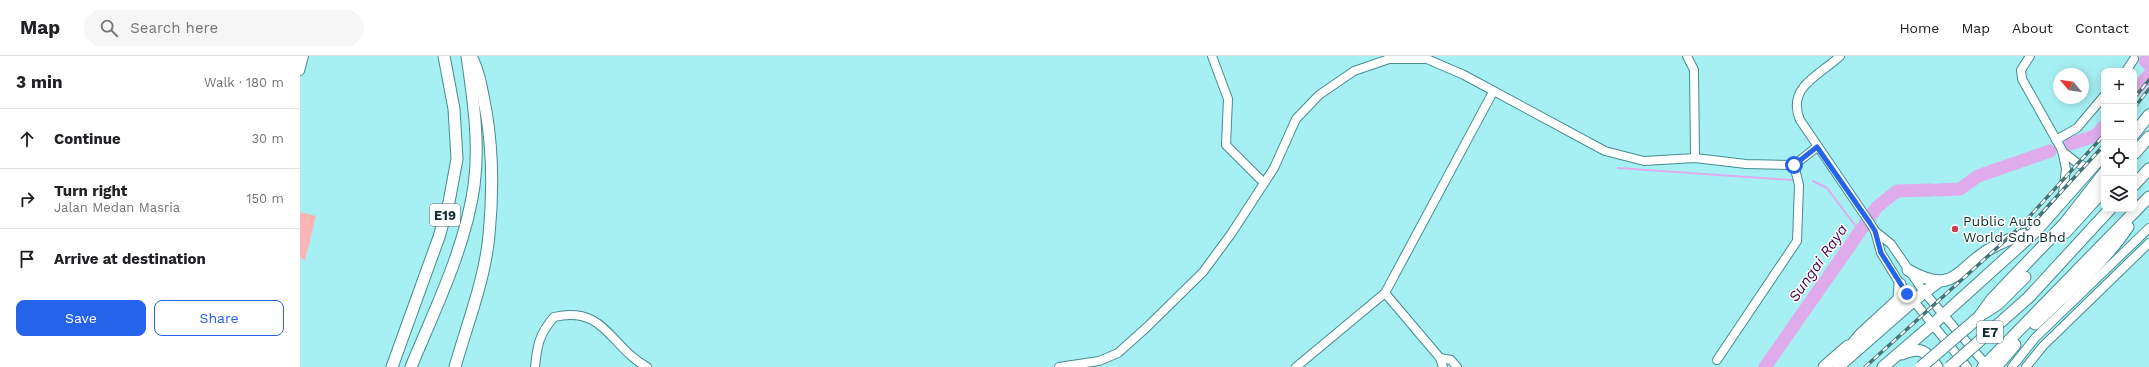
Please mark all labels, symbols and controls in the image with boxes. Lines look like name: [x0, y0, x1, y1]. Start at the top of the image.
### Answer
search box: [84, 10, 364, 46]
text: Map: [20, 16, 60, 39]
icon: search: [98, 17, 120, 39]
text: Search here: [130, 19, 218, 37]
text: Home: [1899, 20, 1939, 36]
text: Map: [1961, 20, 1990, 36]
text: About: [2012, 20, 2053, 36]
text: Contact: [2075, 20, 2129, 36]
north arrow: [2053, 68, 2089, 104]
map controls: [2101, 68, 2137, 212]
button: +: [2101, 68, 2137, 104]
text: 3 min: [16, 72, 62, 92]
text: Walk · 180 m: [204, 75, 284, 90]
button: −: [2101, 104, 2137, 140]
icon: ahead: [16, 128, 38, 150]
text: Continue: [54, 130, 121, 148]
text: 30 m: [252, 131, 284, 146]
button: locate: [2101, 140, 2137, 176]
route start: [1785, 156, 1803, 174]
button: layers: [2101, 176, 2137, 212]
text: Turn right: [54, 182, 127, 200]
icon: right: [16, 188, 38, 210]
text: 150 m: [246, 191, 284, 206]
text: Jalan Medan Masria: [54, 200, 180, 215]
road number: E19: [430, 204, 460, 226]
place label: Public Auto World Sdn Bhd: [1963, 213, 2066, 245]
water label: Sungai Raya: [1785, 221, 1851, 305]
marker: Public Auto World Sdn Bhd: [1950, 224, 1960, 234]
icon: arrive: [16, 248, 38, 270]
text: Arrive at destination: [54, 250, 206, 268]
route end: [1898, 285, 1916, 303]
button: Save: [16, 300, 146, 336]
button: Share: [154, 300, 284, 336]
road number: E7: [1977, 321, 2003, 343]

